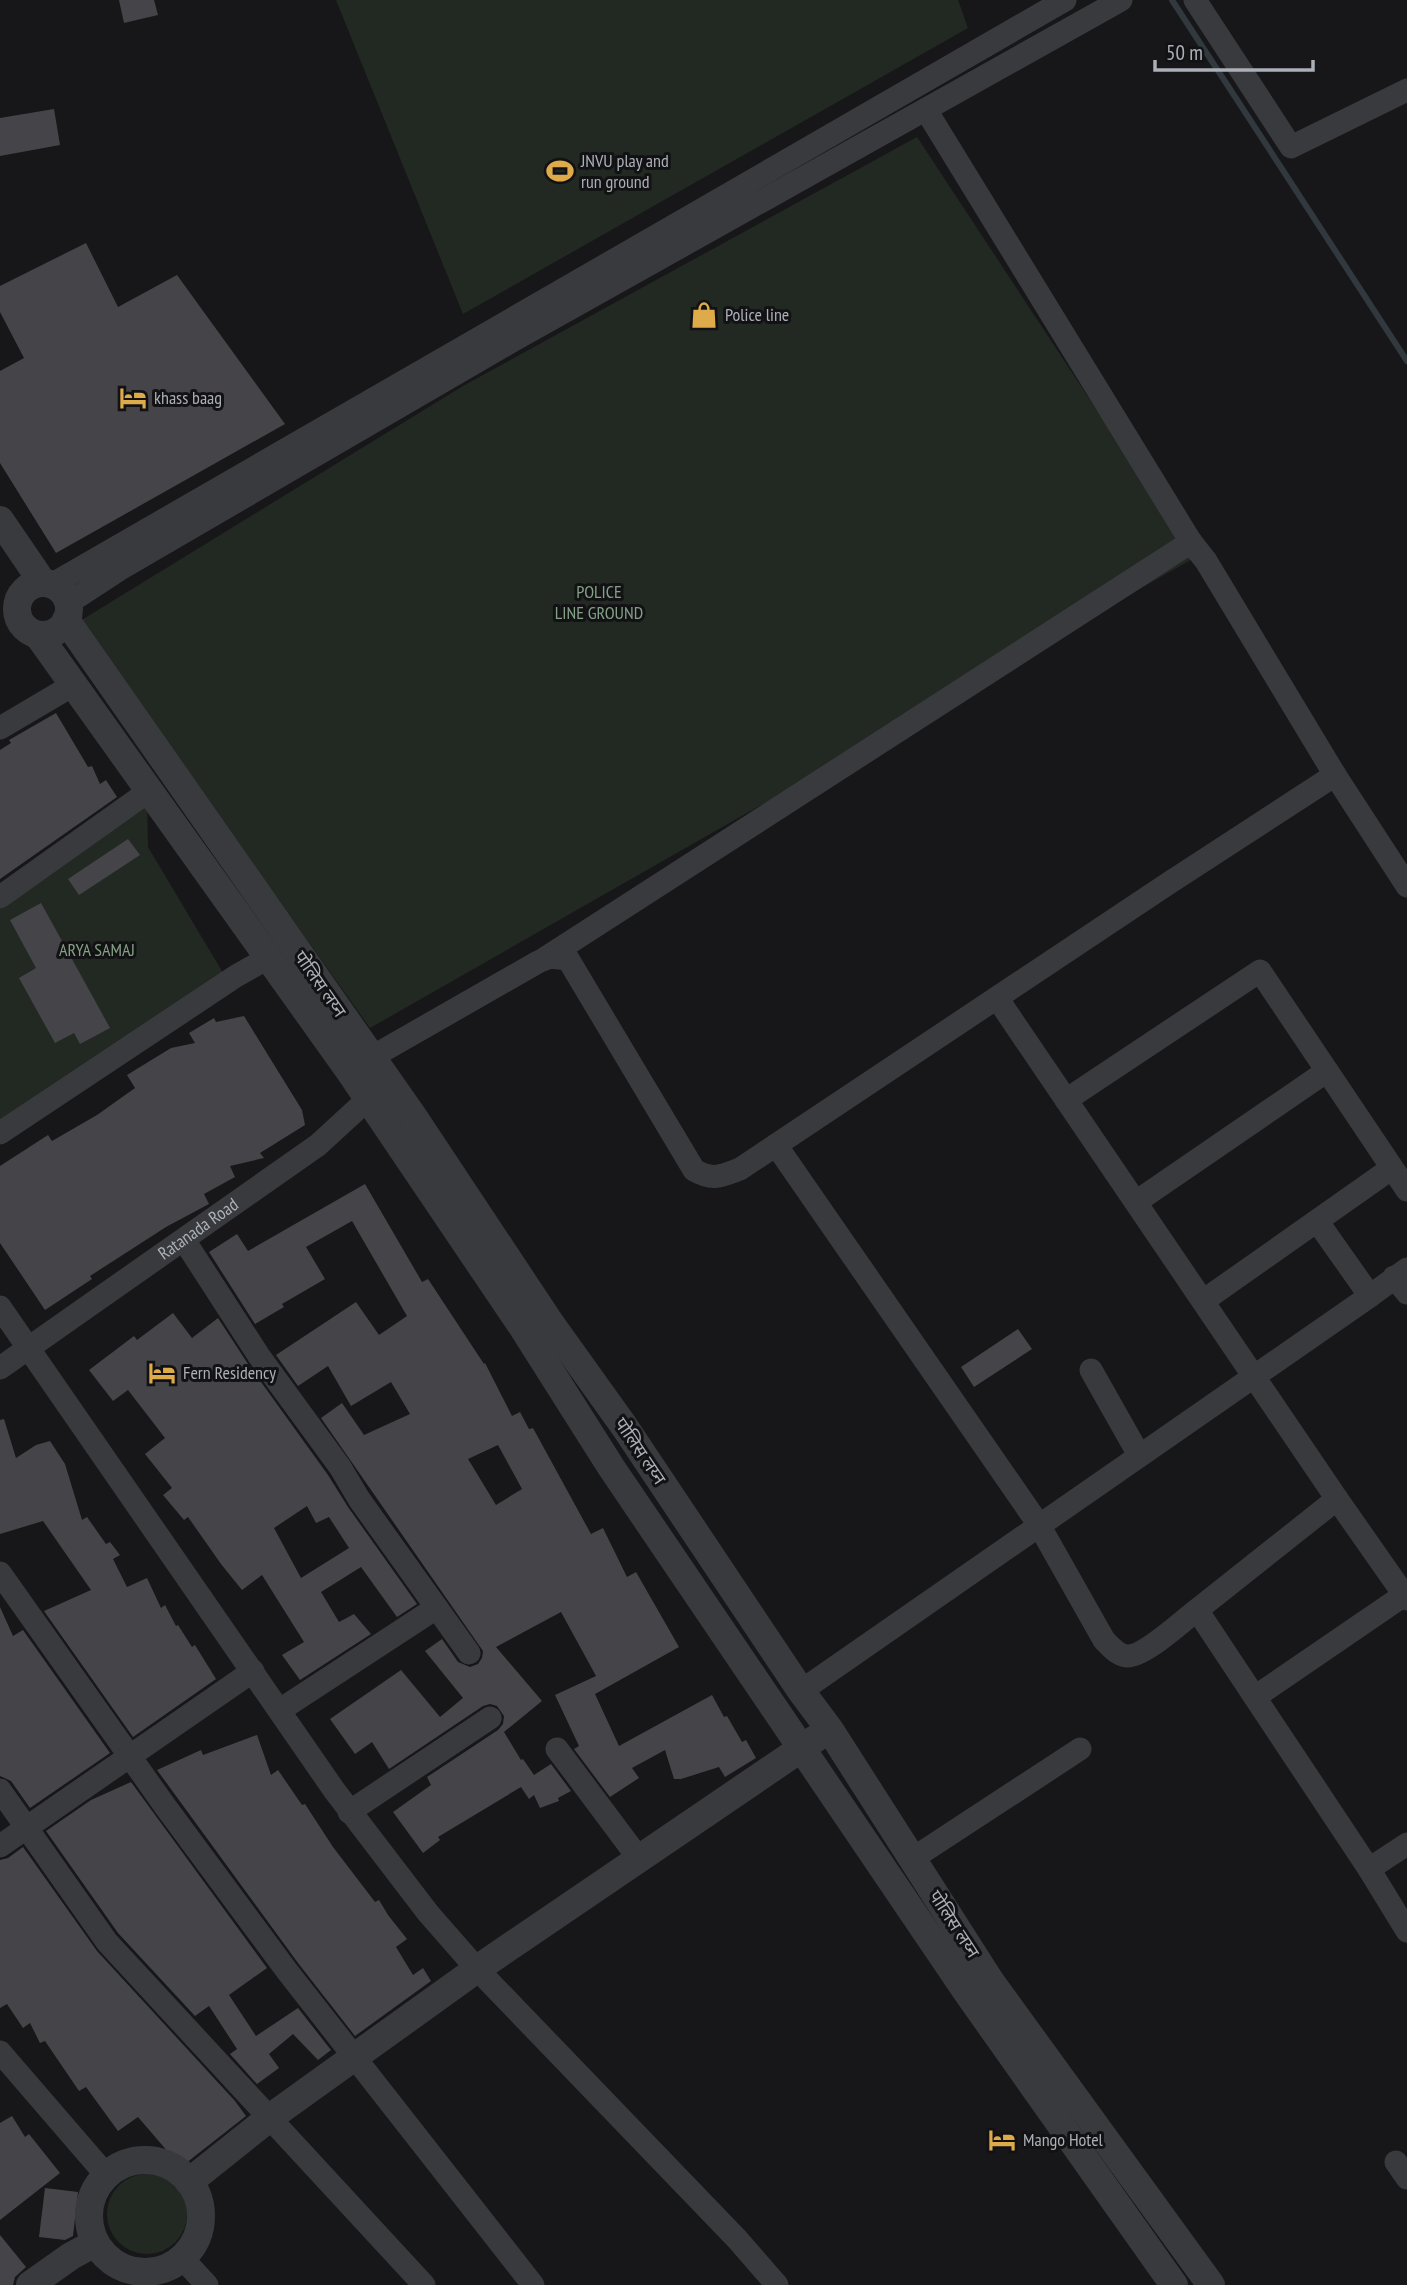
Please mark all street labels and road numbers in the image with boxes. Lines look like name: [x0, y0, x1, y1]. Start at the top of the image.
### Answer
street label: पोलिस लय्न: [289, 946, 352, 1022]
street label: Ratanada Road: [153, 1193, 242, 1265]
street label: पोलिस लय्न: [610, 1413, 672, 1489]
street label: पोलिस लय्न: [924, 1886, 985, 1963]

